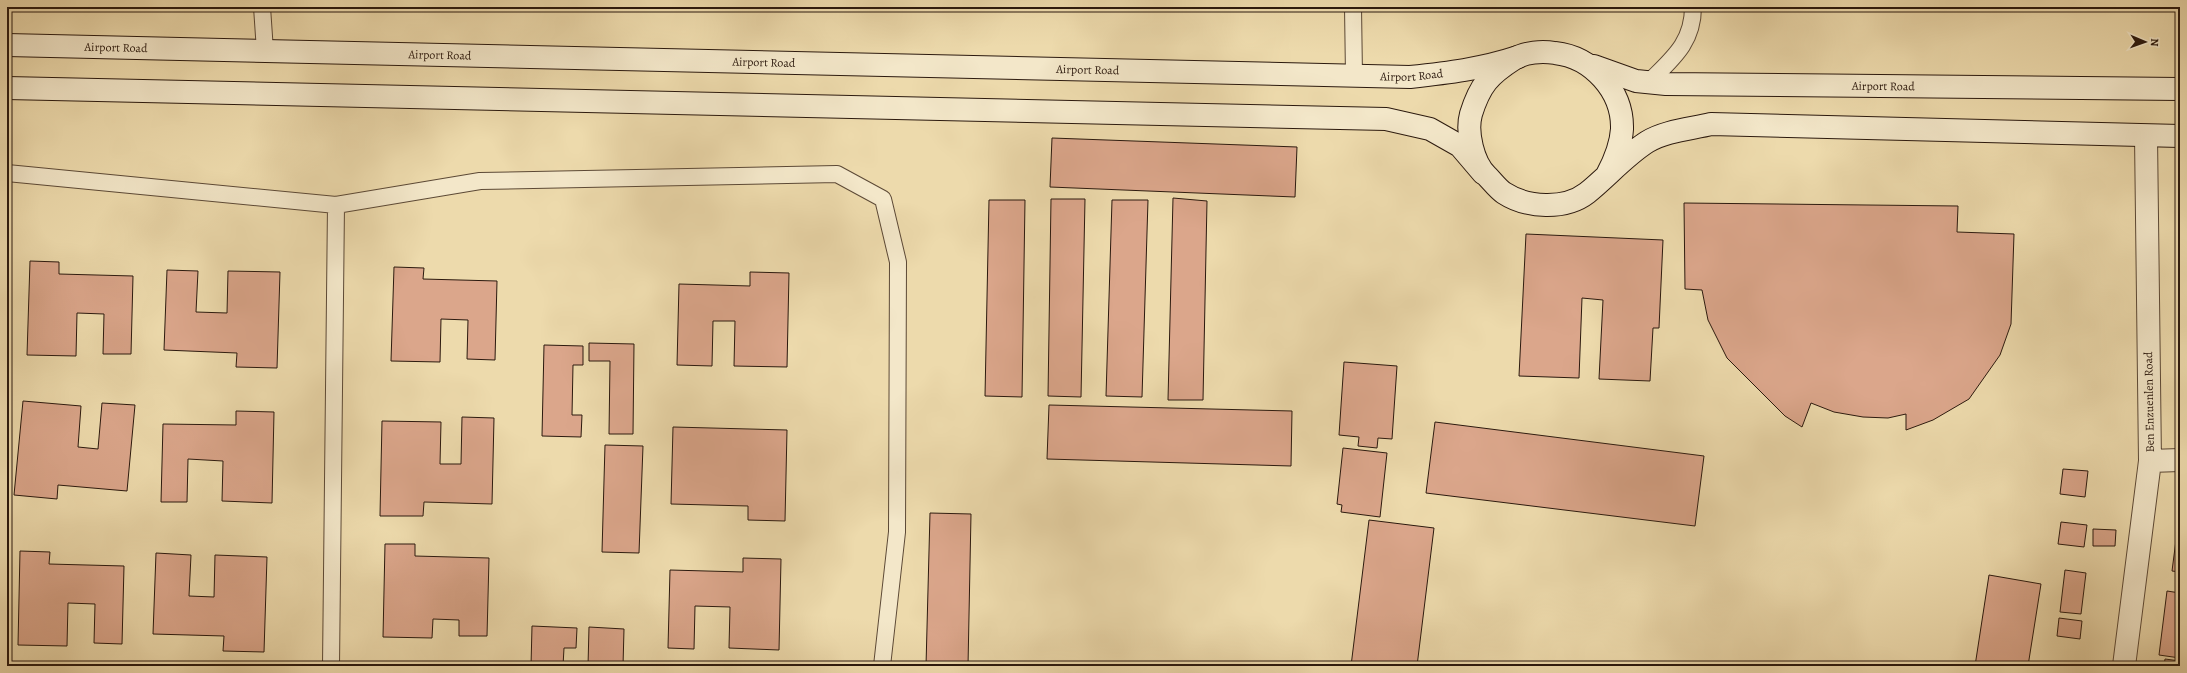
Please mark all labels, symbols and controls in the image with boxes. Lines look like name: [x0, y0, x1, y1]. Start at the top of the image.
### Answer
north arrow: [2125, 22, 2165, 62]
text: N: [2147, 38, 2162, 47]
street label: Airport Road: [83, 39, 148, 56]
street label: Airport Road: [407, 46, 472, 64]
street label: Airport Road: [731, 54, 796, 71]
street label: Airport Road: [1055, 61, 1120, 78]
street label: Airport Road: [1379, 65, 1445, 85]
street label: Airport Road: [1851, 78, 1915, 94]
street label: Ben Enzuenlen Road: [2140, 351, 2158, 453]

